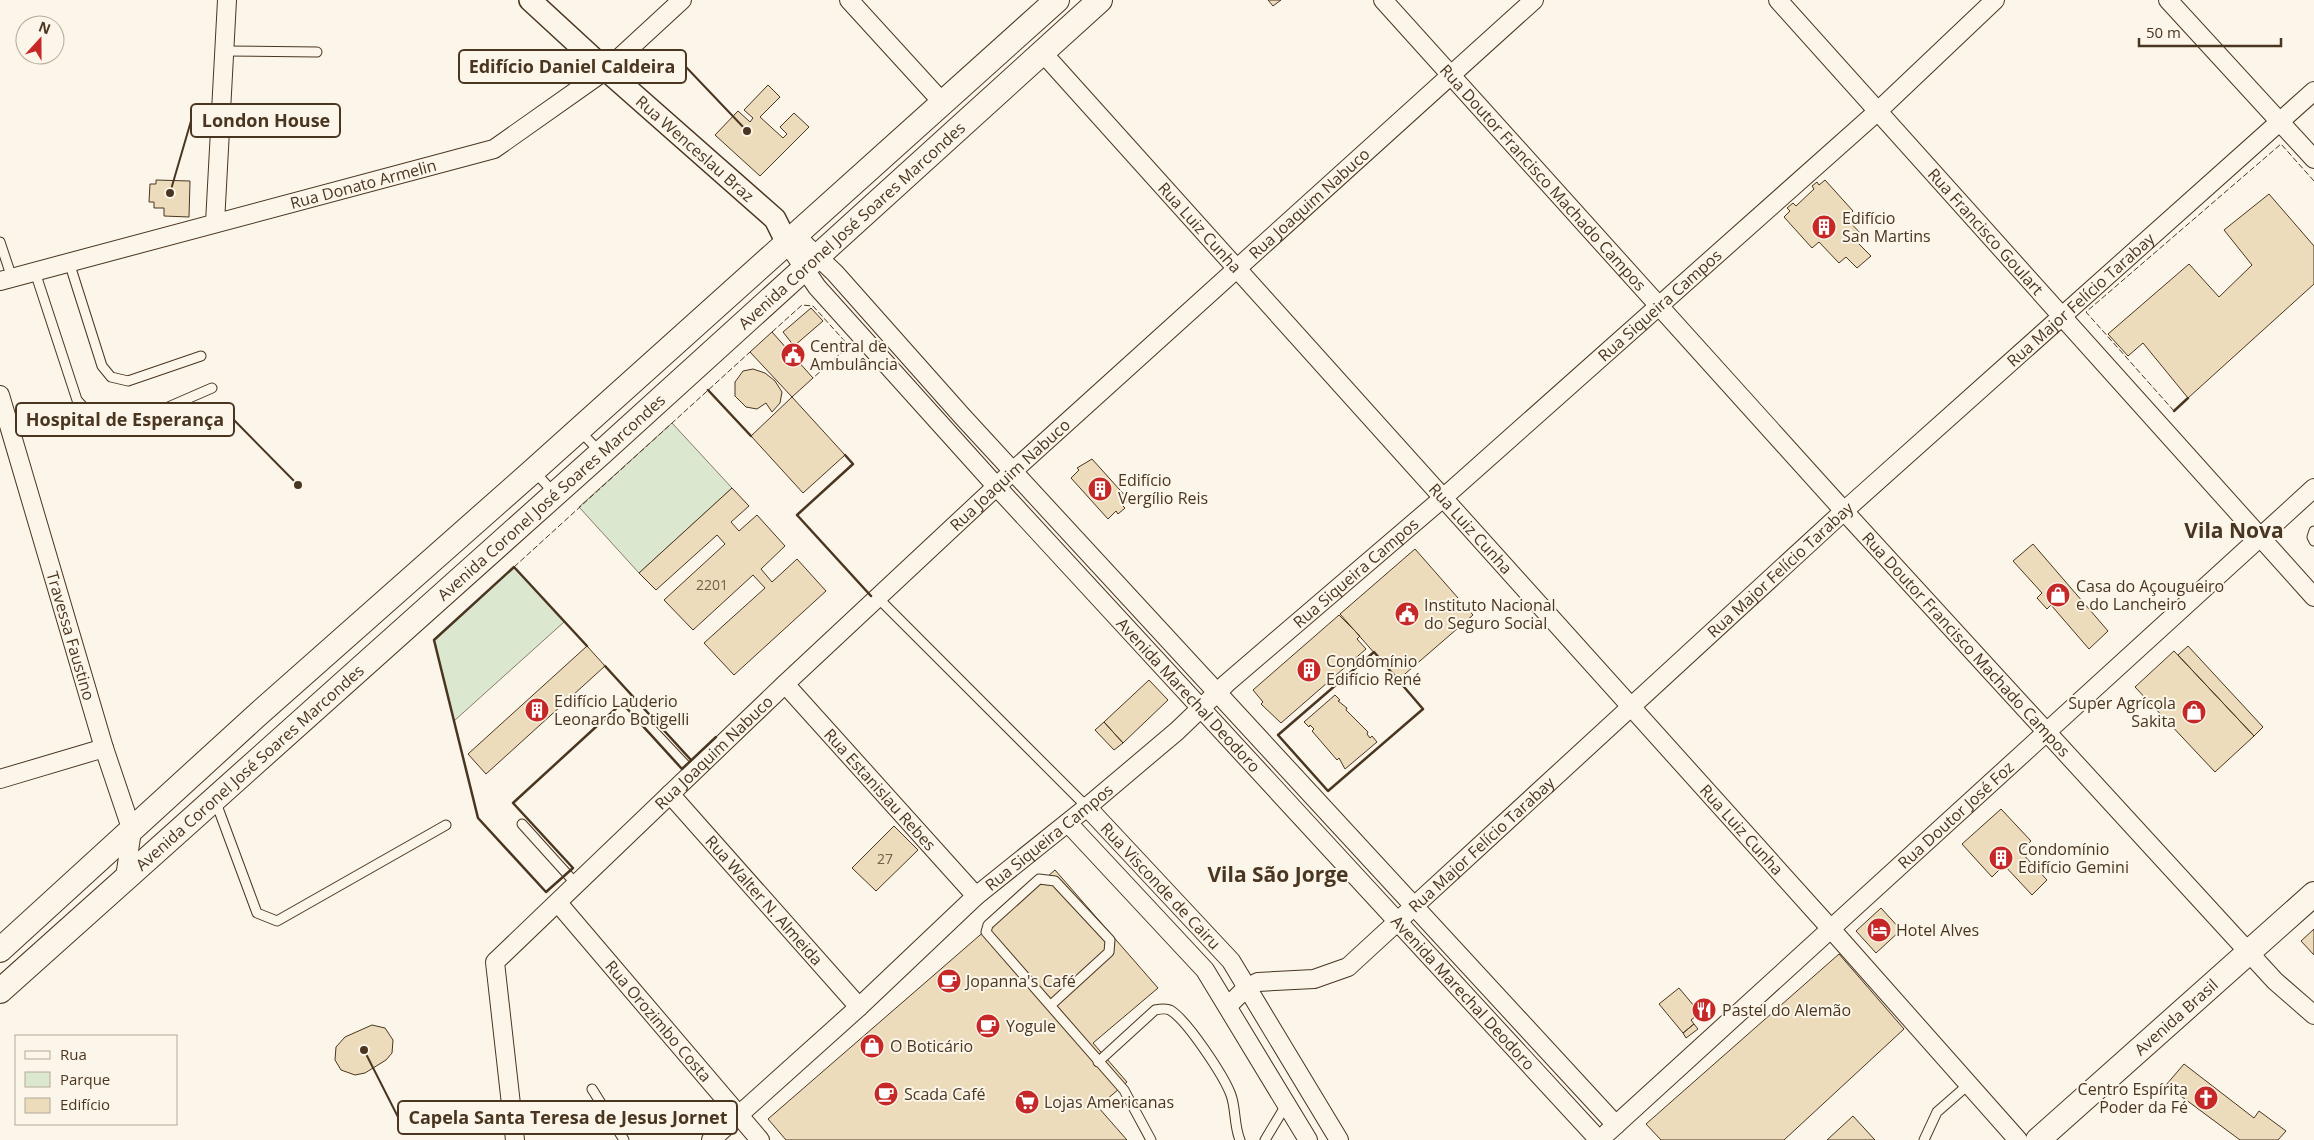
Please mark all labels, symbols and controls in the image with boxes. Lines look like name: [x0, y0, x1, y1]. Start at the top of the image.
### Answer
north arrow: [15, 15, 65, 65]
scale bar: [2139, 15, 2282, 47]
text: N: [36, 16, 54, 38]
text: 50 m: [2146, 22, 2181, 42]
callout: Edifício Daniel Caldeira: [459, 50, 686, 83]
text: Edifício Daniel Caldeira: [469, 54, 675, 78]
street label: Rua Doutor Francisco Machado Campos: [1435, 59, 1651, 296]
street label: Rua Wenceslau Braz: [631, 90, 759, 207]
callout: London House: [191, 104, 340, 137]
text: London House: [202, 108, 330, 132]
street label: Avenida Coronel José Soares Marcondes: [733, 117, 970, 334]
street label: Rua Joaquim Nabuco: [1244, 143, 1374, 264]
street label: Rua Donato Armelin: [288, 154, 439, 214]
street label: Rua Francisco Goulart: [1923, 163, 2049, 300]
street label: Rua Luiz Cunha: [1153, 177, 1246, 278]
place label: Edifício San Martins: [1842, 207, 1931, 247]
building icon: Edifício San Martins: [1811, 214, 1837, 240]
street label: Rua Major Felício Tarabay: [2002, 227, 2160, 371]
street label: Rua Siqueira Campos: [1593, 244, 1726, 366]
place label: Central de Ambulância: [810, 335, 898, 375]
public building icon: Central de Ambulância: [780, 342, 806, 368]
street label: Avenida Coronel José Soares Marcondes: [433, 389, 670, 605]
callout: Hospital de Esperança: [16, 403, 234, 436]
text: Hospital de Esperança: [26, 407, 224, 431]
street label: Rua Joaquim Nabuco: [945, 414, 1075, 536]
place label: Edifício Vergílio Reis: [1118, 469, 1208, 509]
building icon: Edifício Vergílio Reis: [1087, 476, 1113, 502]
street label: Rua Luiz Cunha: [1424, 478, 1517, 579]
street label: Rua Major Felício Tarabay: [1702, 496, 1859, 642]
street label: Rua Siqueira Campos: [1288, 513, 1423, 633]
district label: Vila Nova: [2184, 516, 2284, 544]
street label: Rua Doutor Francisco Machado Campos: [1857, 527, 2075, 762]
street label: Travessa Faustino: [42, 569, 100, 703]
house number: 2201: [696, 575, 728, 594]
place label: Casa do Açougueiro e do Lancheiro: [2076, 575, 2224, 615]
shop icon: Casa do Açougueiro e do Lancheiro: [2045, 582, 2071, 608]
place label: Instituto Nacional do Seguro Social: [1424, 594, 1556, 634]
public building icon: Instituto Nacional do Seguro Social: [1394, 601, 1420, 627]
street label: Avenida Marechal Deodoro: [1112, 613, 1265, 777]
place label: Condomínio Edifício René: [1326, 650, 1421, 690]
building icon: Condomínio Edifício René: [1296, 657, 1322, 683]
street label: Avenida Coronel José Soares Marcondes: [131, 660, 368, 876]
place label: Edifício Lauderio Leonardo Botigelli: [554, 690, 689, 730]
street label: Rua Joaquim Nabuco: [650, 690, 778, 814]
place label: Super Agrícola Sakita: [2068, 692, 2176, 732]
building icon: Edifício Lauderio Leonardo Botigelli: [524, 697, 550, 723]
shop icon: Super Agrícola Sakita: [2181, 699, 2207, 725]
street label: Rua Estanislau Rebes: [819, 724, 941, 855]
street label: Rua Doutor José Foz: [1893, 756, 2018, 874]
street label: Rua Major Felício Tarabay: [1403, 771, 1560, 917]
street label: Rua Siqueira Campos: [980, 779, 1118, 896]
street label: Rua Luiz Cunha: [1695, 780, 1788, 880]
street label: Rua Visconde de Cairu: [1096, 818, 1226, 954]
street label: Rua Walter N. Almeida: [701, 830, 828, 970]
place label: Condomínio Edifício Gemini: [2018, 838, 2129, 878]
building icon: Condomínio Edifício Gemini: [1988, 845, 2014, 871]
house number: 27: [877, 849, 893, 868]
district label: Vila São Jorge: [1207, 860, 1349, 888]
street label: Avenida Marechal Deodoro: [1386, 911, 1540, 1075]
hotel icon: Hotel Alves: [1866, 917, 1892, 943]
place label: Hotel Alves: [1896, 919, 1979, 941]
street label: Rua Orozimbo Costa: [600, 956, 717, 1086]
cafe icon: Jopanna's Café: [936, 968, 962, 994]
place label: Jopanna's Café: [964, 970, 1076, 992]
street label: Avenida Brasil: [2129, 974, 2223, 1060]
restaurant icon: Pastel do Alemão: [1691, 997, 1717, 1023]
place label: Pastel do Alemão: [1722, 999, 1851, 1021]
cafe icon: Yogule: [975, 1013, 1001, 1039]
place label: Yogule: [1006, 1015, 1056, 1037]
shop icon: O Boticário: [859, 1033, 885, 1059]
legend: [15, 1035, 178, 1125]
place label: O Boticário: [890, 1035, 973, 1057]
text: Rua: [60, 1044, 87, 1064]
text: Parque: [60, 1069, 110, 1089]
place label: Centro Espírita Poder da Fé: [2078, 1078, 2188, 1118]
cafe icon: Scada Café: [873, 1081, 899, 1107]
place label: Scada Café: [904, 1083, 986, 1105]
church icon: Centro Espírita Poder da Fé: [2193, 1085, 2219, 1111]
supermarket icon: Lojas Americanas: [1014, 1089, 1040, 1115]
place label: Lojas Americanas: [1044, 1091, 1174, 1113]
text: Edifício: [60, 1094, 110, 1114]
callout: Capela Santa Teresa de Jesus Jornet: [398, 1101, 737, 1134]
text: Capela Santa Teresa de Jesus Jornet: [409, 1105, 728, 1129]

